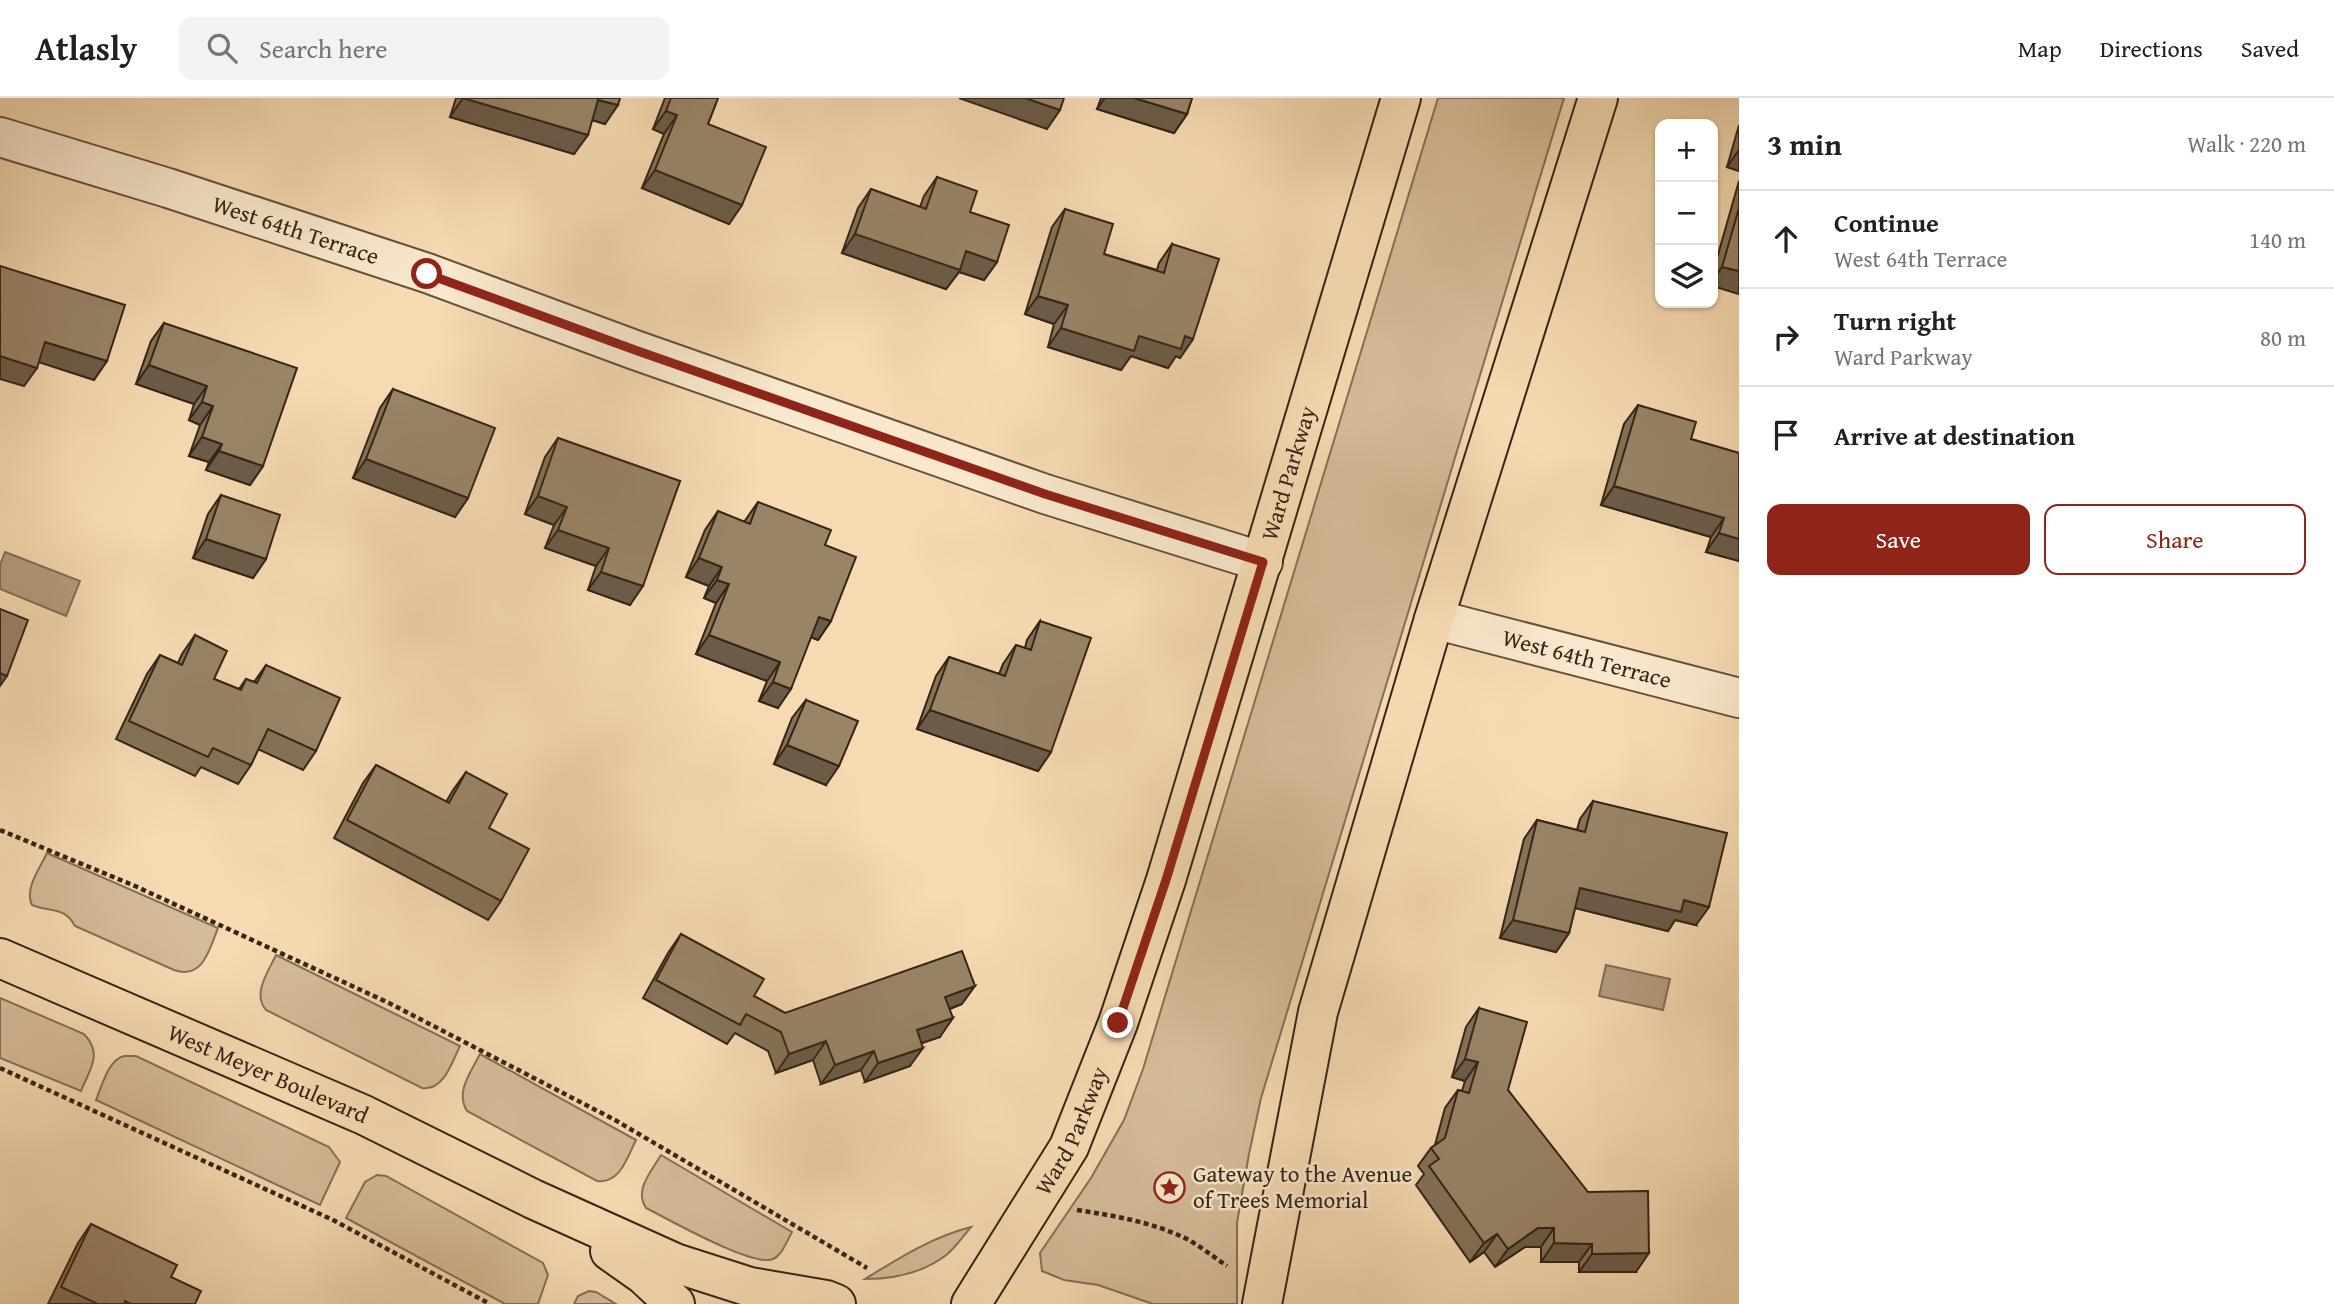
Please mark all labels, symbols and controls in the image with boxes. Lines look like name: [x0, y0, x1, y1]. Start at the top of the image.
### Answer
search box: [179, 17, 669, 80]
text: Atlasly: [35, 24, 137, 72]
icon: search: [203, 29, 241, 67]
text: Search here: [259, 29, 387, 68]
text: Map: [2018, 31, 2062, 66]
text: Directions: [2100, 31, 2203, 66]
text: Saved: [2241, 31, 2299, 66]
map controls: [1655, 119, 1718, 308]
button: +: [1655, 119, 1718, 182]
text: 3 min: [1767, 122, 1842, 166]
text: Walk · 220 m: [2187, 127, 2306, 160]
button: −: [1655, 182, 1718, 245]
street label: West 64th Terrace: [208, 187, 383, 272]
text: Continue: [1834, 203, 1939, 242]
icon: ahead: [1767, 220, 1805, 258]
text: 140 m: [2249, 223, 2306, 256]
text: West 64th Terrace: [1834, 242, 2007, 275]
button: layers: [1655, 245, 1718, 308]
route start: [411, 258, 442, 289]
text: Turn right: [1834, 301, 1956, 340]
icon: right: [1767, 318, 1805, 356]
text: 80 m: [2260, 321, 2306, 354]
text: Ward Parkway: [1834, 340, 1973, 373]
street label: Ward Parkway: [1252, 401, 1324, 544]
icon: arrive: [1767, 416, 1805, 454]
text: Arrive at destination: [1834, 416, 2075, 455]
button: Save: [1767, 504, 2030, 575]
button: Share: [2044, 504, 2306, 575]
street label: West 64th Terrace: [1499, 620, 1675, 696]
route end: [1102, 1007, 1133, 1038]
street label: West Meyer Boulevard: [163, 1015, 375, 1131]
street label: Ward Parkway: [1026, 1061, 1115, 1201]
place label: Gateway to the Avenue of Trees Memorial: [1193, 1157, 1412, 1216]
place icon: Gateway to the Avenue of Trees Memorial: [1153, 1170, 1187, 1204]

